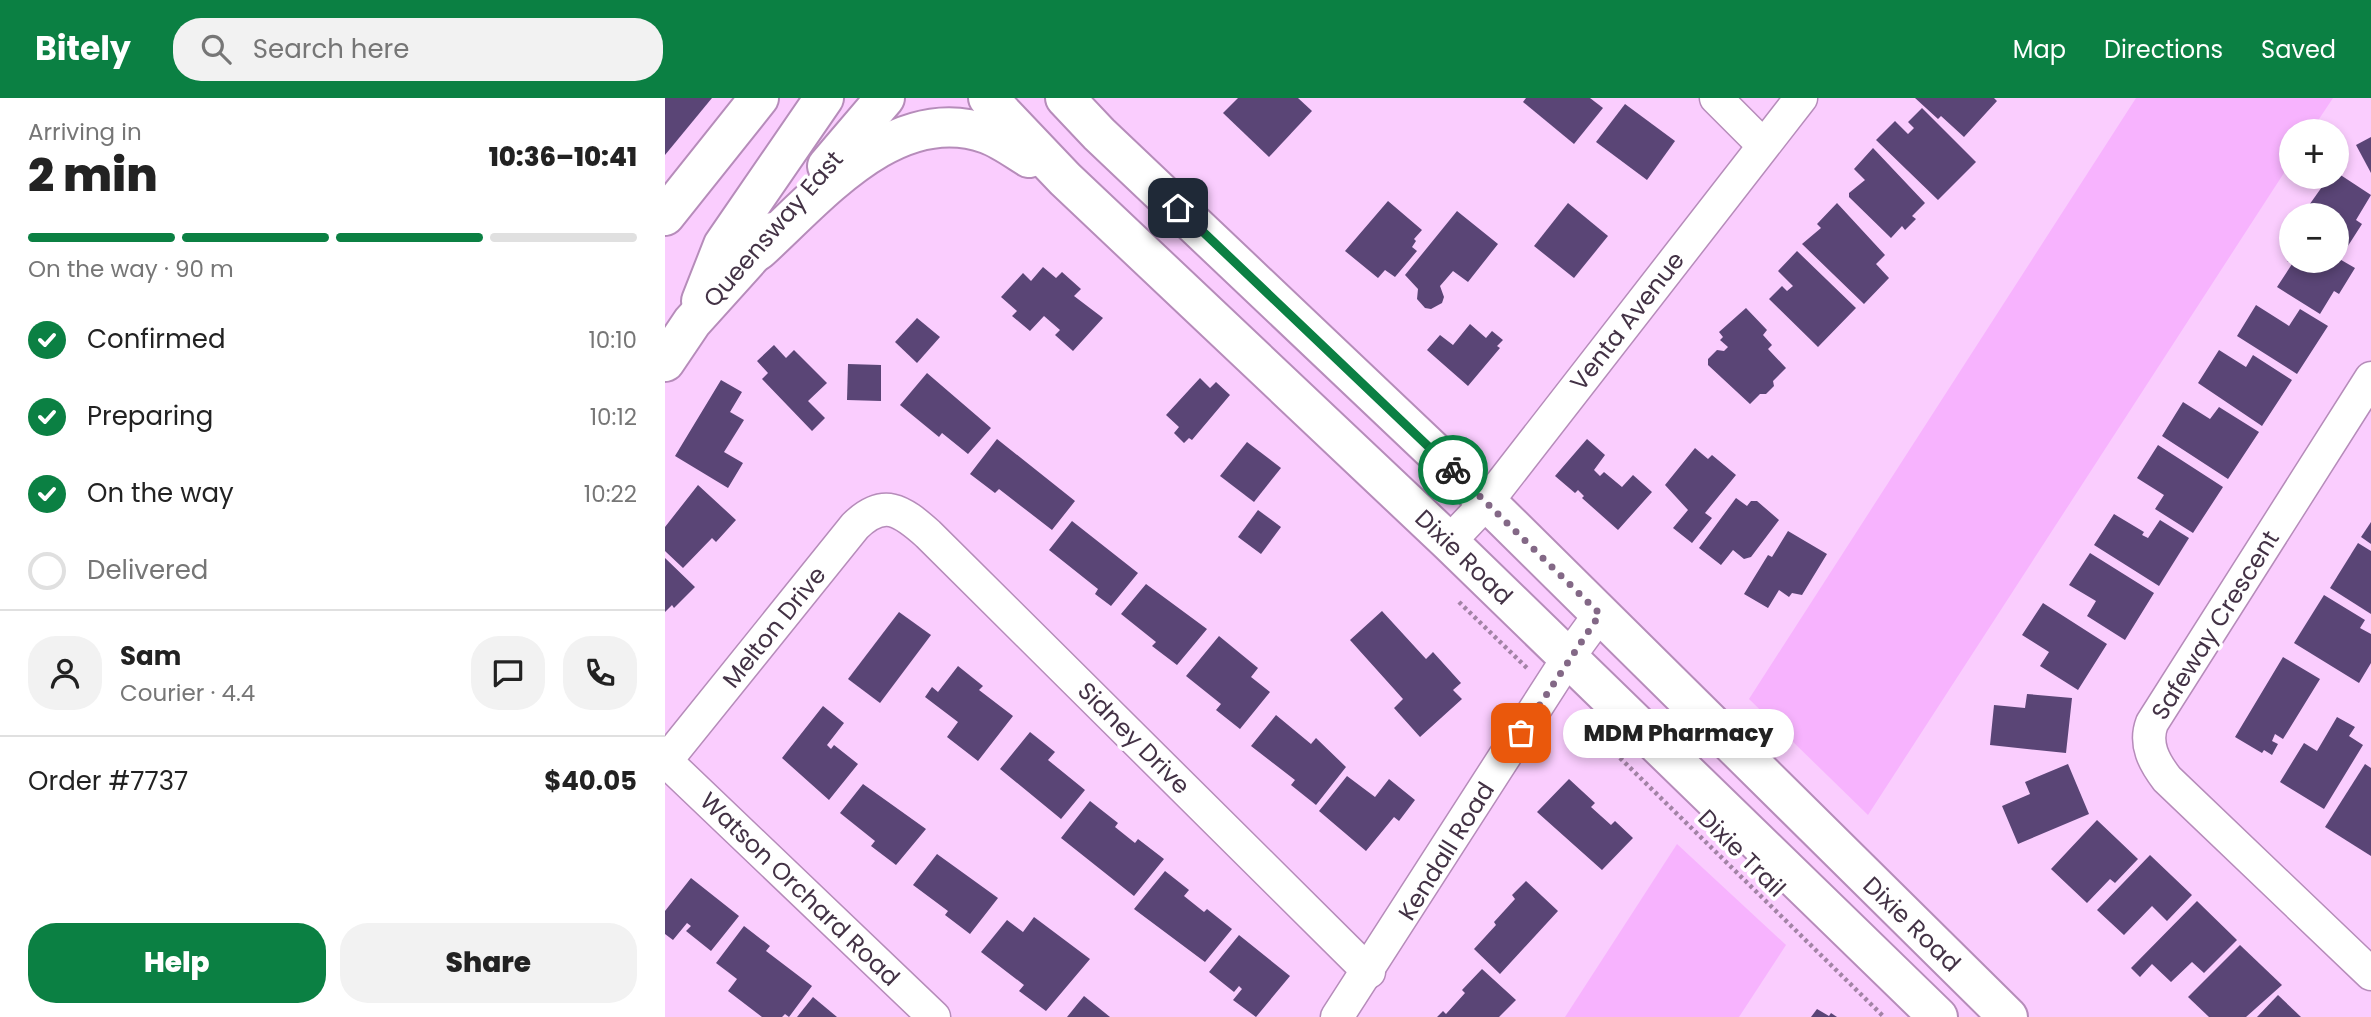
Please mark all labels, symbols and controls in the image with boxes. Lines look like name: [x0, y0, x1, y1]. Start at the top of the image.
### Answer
search box: [173, 18, 663, 81]
text: Bitely: [35, 25, 131, 72]
icon: search: [197, 30, 235, 68]
text: Search here: [253, 31, 409, 67]
text: Map: [2013, 33, 2066, 66]
text: Directions: [2104, 33, 2223, 66]
text: Saved: [2261, 33, 2336, 66]
text: Arriving in: [28, 116, 142, 148]
map controls: [2279, 119, 2349, 273]
button: +: [2279, 119, 2349, 189]
text: 10:36–10:41: [489, 139, 637, 175]
text: 2 min: [28, 143, 158, 207]
street label: Queensway East: [696, 144, 850, 314]
pin: [1148, 178, 1208, 238]
icon: home: [1159, 189, 1197, 227]
button: −: [2279, 203, 2349, 273]
street label: Venta Avenue: [1562, 245, 1692, 397]
text: On the way · 90 m: [28, 253, 234, 285]
icon: check: [28, 321, 66, 359]
text: Confirmed: [87, 321, 225, 357]
text: 10:10: [588, 324, 637, 356]
icon: check: [28, 398, 66, 436]
text: Preparing: [87, 398, 213, 434]
text: 10:12: [590, 401, 637, 433]
courier: [1418, 435, 1488, 505]
icon: bike: [1434, 451, 1472, 489]
icon: check: [28, 475, 66, 513]
text: On the way: [87, 475, 234, 511]
text: 10:22: [584, 478, 637, 510]
street label: Dixie Road: [1408, 502, 1520, 612]
street label: Safeway Crescent: [2143, 524, 2287, 726]
text: Delivered: [87, 552, 208, 588]
street label: Melton Drive: [715, 559, 833, 695]
button: person: [28, 636, 102, 710]
button: chat: [471, 636, 545, 710]
button: phone: [563, 636, 637, 710]
text: Sam: [120, 638, 181, 674]
street label: Sidney Drive: [1071, 675, 1197, 801]
text: Courier · 4.4: [120, 677, 255, 709]
pin: [1491, 703, 1551, 763]
callout: MDM Pharmacy: [1563, 708, 1794, 758]
icon: bag: [1502, 714, 1540, 752]
text: MDM Pharmacy: [1584, 717, 1773, 749]
text: Order #7737: [28, 763, 188, 799]
text: $40.05: [544, 763, 637, 799]
street label: Kendall Road: [1390, 775, 1502, 927]
street label: Watson Orchard Road: [693, 785, 907, 993]
street label: Dixie Trail: [1691, 802, 1793, 904]
street label: Dixie Road: [1856, 869, 1968, 979]
button: Help: [28, 923, 326, 1003]
button: Share: [340, 923, 637, 1003]

